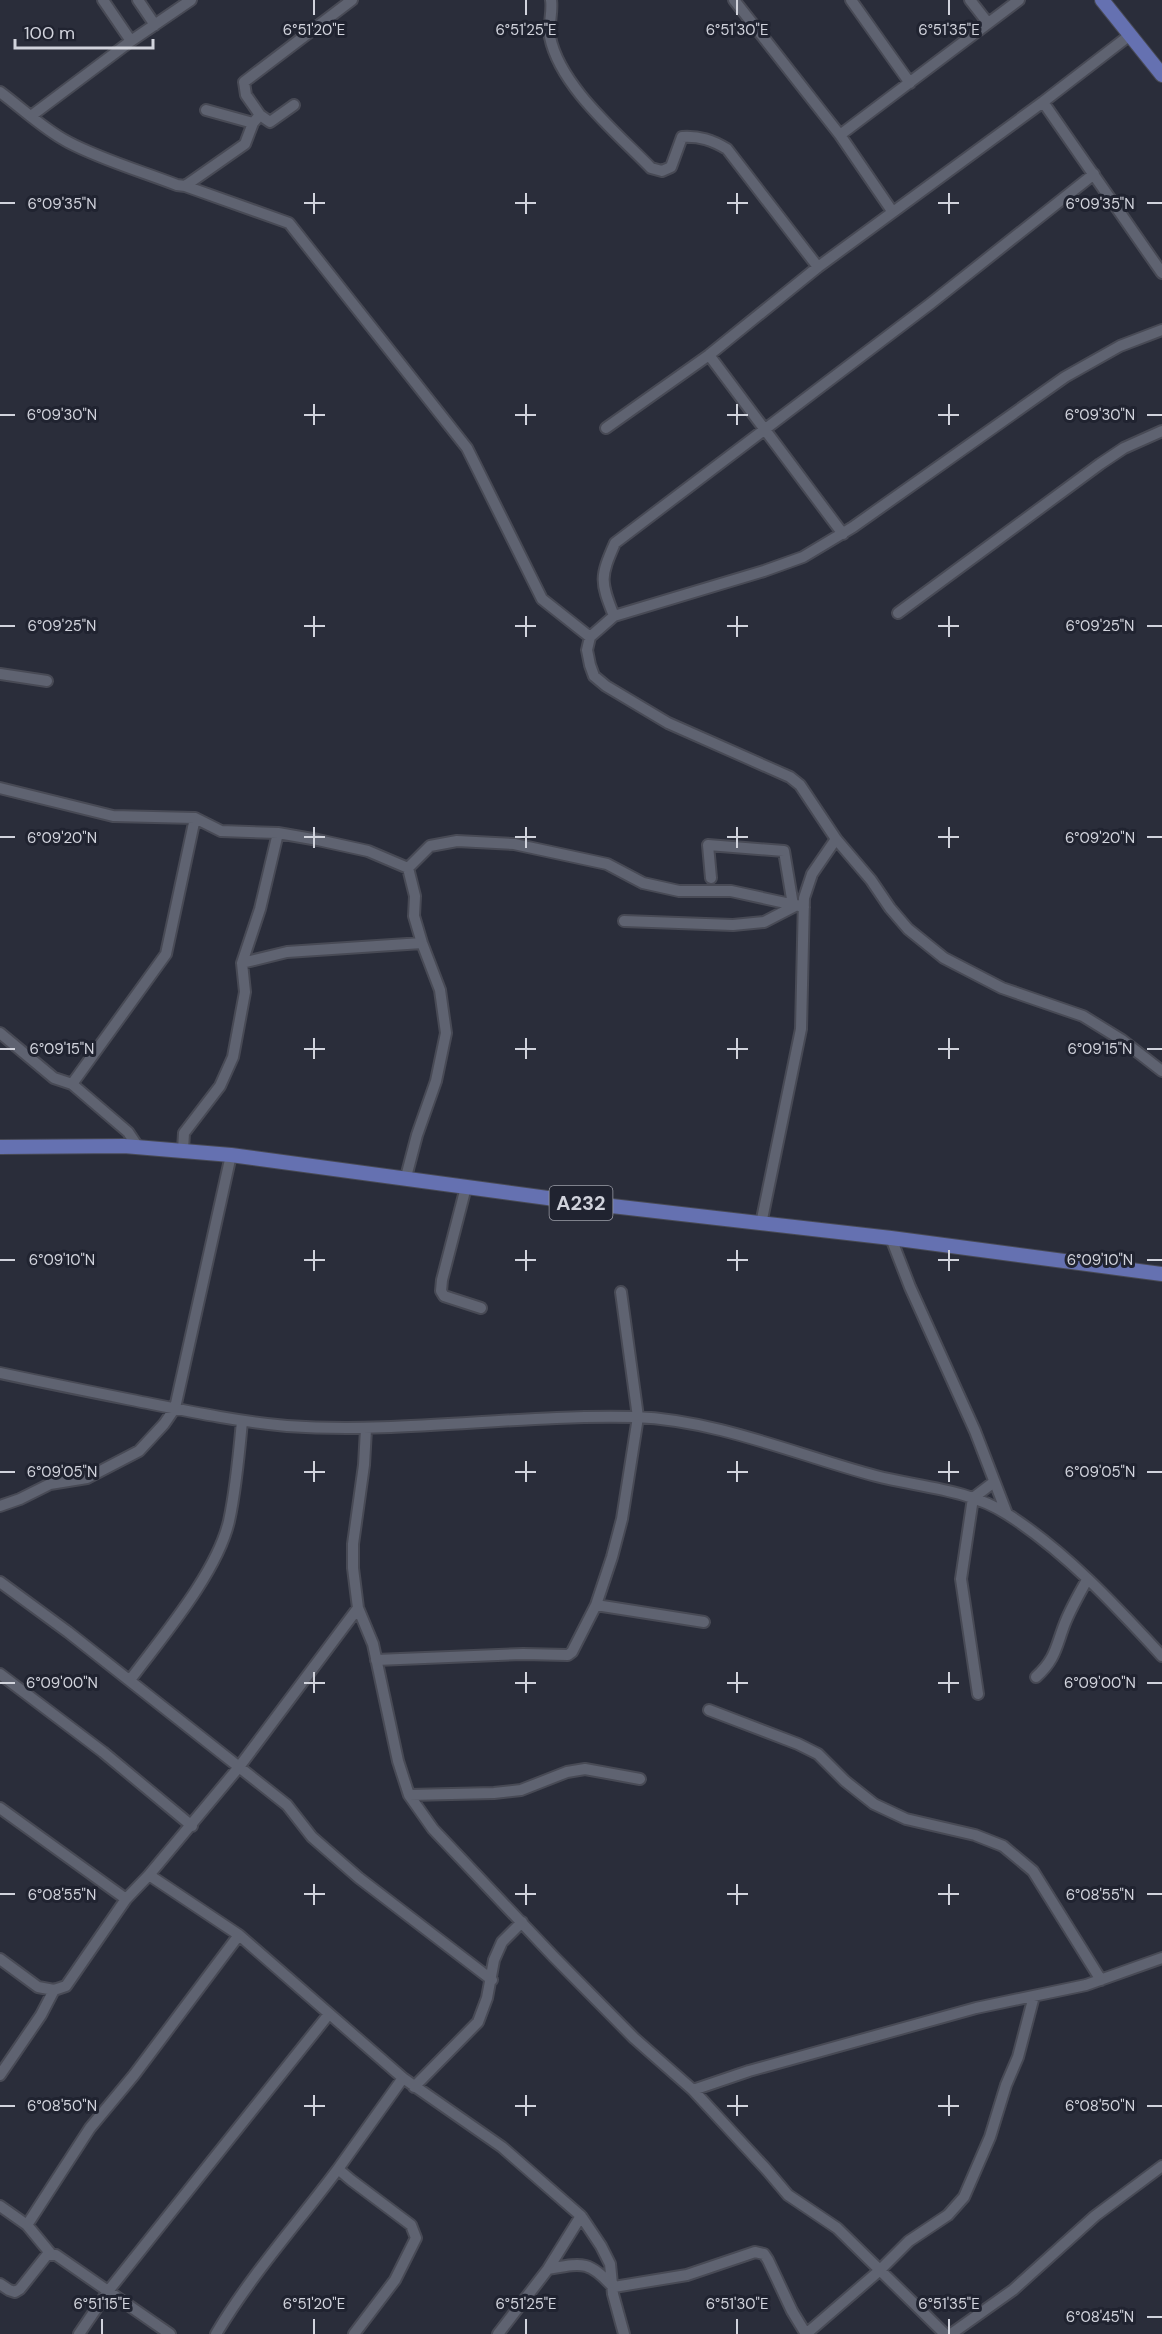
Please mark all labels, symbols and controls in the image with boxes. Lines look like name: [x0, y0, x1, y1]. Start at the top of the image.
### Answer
scale bar: [15, 12, 153, 50]
text: 6°51'20"E: [283, 20, 345, 40]
text: 6°51'25"E: [495, 20, 557, 40]
text: 6°51'30"E: [706, 20, 768, 40]
text: 6°51'35"E: [918, 20, 980, 40]
text: 100 m: [24, 21, 75, 45]
text: 6°09'35"N: [27, 194, 97, 214]
text: 6°09'35"N: [1065, 194, 1135, 214]
text: 6°09'30"N: [27, 405, 97, 425]
text: 6°09'30"N: [1065, 405, 1135, 425]
text: 6°09'25"N: [28, 616, 96, 636]
text: 6°09'25"N: [1066, 616, 1134, 636]
text: 6°09'20"N: [27, 828, 97, 848]
text: 6°09'20"N: [1065, 828, 1135, 848]
text: 6°09'15"N: [30, 1039, 94, 1059]
text: 6°09'15"N: [1068, 1039, 1132, 1059]
road number: A232: [550, 1186, 612, 1220]
text: 6°09'10"N: [29, 1250, 95, 1270]
text: 6°09'10"N: [1067, 1250, 1133, 1270]
text: 6°09'05"N: [27, 1462, 97, 1482]
text: 6°09'05"N: [1065, 1462, 1135, 1482]
text: 6°09'00"N: [26, 1673, 98, 1693]
text: 6°09'00"N: [1064, 1673, 1136, 1693]
text: 6°08'55"N: [28, 1885, 96, 1905]
text: 6°08'55"N: [1066, 1885, 1134, 1905]
text: 6°08'50"N: [27, 2096, 97, 2116]
text: 6°08'50"N: [1065, 2096, 1135, 2116]
text: 6°51'15"E: [73, 2294, 131, 2314]
text: 6°51'20"E: [283, 2294, 345, 2314]
text: 6°51'25"E: [495, 2294, 557, 2314]
text: 6°51'30"E: [706, 2294, 768, 2314]
text: 6°51'35"E: [918, 2294, 980, 2314]
text: 6°08'45"N: [1066, 2307, 1134, 2327]

